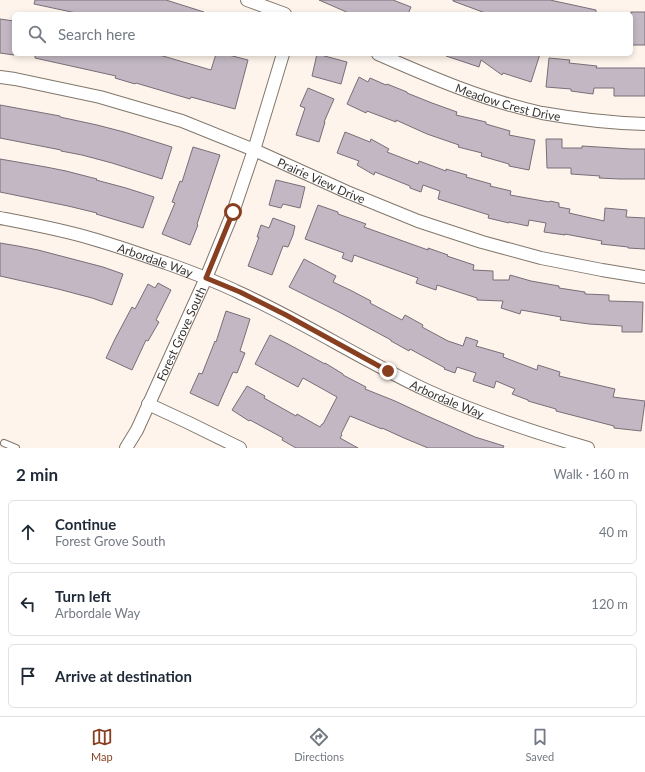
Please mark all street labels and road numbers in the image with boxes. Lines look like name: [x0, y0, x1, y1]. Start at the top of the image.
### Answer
street label: Meadow Crest Drive: [453, 80, 562, 123]
street label: Prairie View Drive: [275, 154, 368, 206]
street label: Arbordale Way: [116, 240, 196, 280]
street label: Forest Grove South: [153, 284, 209, 383]
street label: Arbordale Way: [408, 376, 487, 421]

